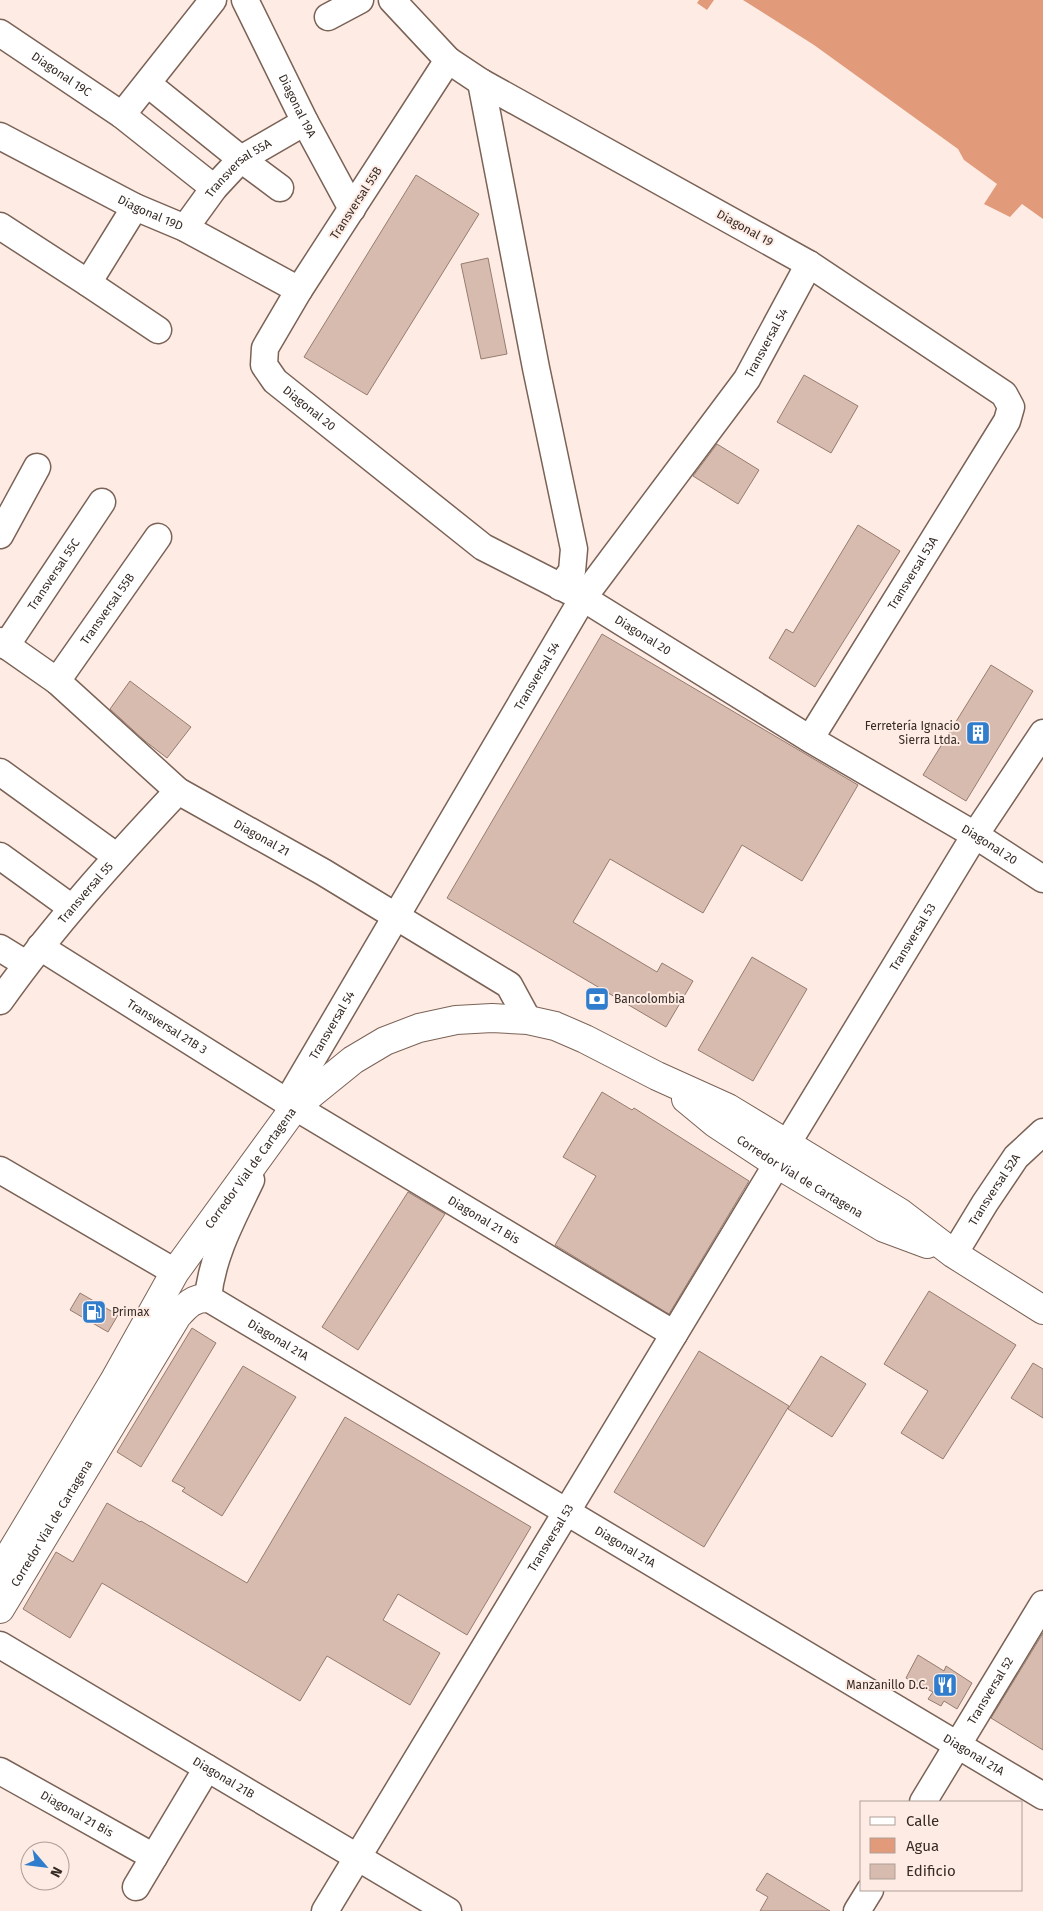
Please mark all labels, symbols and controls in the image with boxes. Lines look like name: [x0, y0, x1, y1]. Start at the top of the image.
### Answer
street label: Diagonal 19C: [29, 49, 94, 100]
street label: Diagonal 19A: [276, 72, 319, 140]
street label: Transversal 55A: [202, 136, 274, 200]
street label: Transversal 55B: [327, 164, 385, 242]
street label: Diagonal 19D: [115, 192, 185, 233]
street label: Diagonal 19: [714, 207, 776, 249]
street label: Transversal 54: [742, 305, 791, 380]
street label: Diagonal 20: [280, 383, 339, 434]
street label: Transversal 53A: [885, 534, 941, 612]
street label: Transversal 55C: [25, 536, 83, 613]
street label: Transversal 55B: [78, 571, 137, 647]
street label: Diagonal 20: [612, 612, 674, 658]
street label: Transversal 54: [512, 639, 563, 713]
place label: Ferretería Ignacio Sierra Ltda.: [865, 719, 960, 747]
building icon: Ferretería Ignacio Sierra Ltda.: [965, 720, 991, 746]
street label: Diagonal 21: [231, 817, 292, 859]
street label: Diagonal 20: [959, 822, 1020, 868]
street label: Transversal 55: [55, 859, 116, 926]
street label: Transversal 53: [887, 901, 939, 974]
bank icon: Bancolombia: [584, 986, 610, 1012]
street label: Transversal 54: [307, 988, 358, 1062]
place label: Bancolombia: [614, 992, 685, 1006]
street label: Transversal 21B 3: [124, 996, 210, 1057]
street label: Corredor Vial de Cartagena: [202, 1105, 299, 1231]
street label: Corredor Vial de Cartagena: [734, 1132, 865, 1221]
street label: Transversal 52A: [966, 1151, 1023, 1228]
street label: Diagonal 21 Bis: [445, 1193, 522, 1247]
fuel station icon: Primax: [81, 1299, 107, 1325]
place label: Primax: [112, 1305, 150, 1319]
street label: Diagonal 21A: [245, 1316, 311, 1363]
street label: Corredor Vial de Cartagena: [8, 1457, 95, 1589]
street label: Transversal 53: [525, 1502, 577, 1574]
street label: Diagonal 21A: [592, 1523, 658, 1570]
street label: Transversal 52: [965, 1654, 1016, 1727]
restaurant icon: Manzanillo D.C.: [932, 1672, 958, 1698]
place label: Manzanillo D.C.: [846, 1678, 928, 1692]
street label: Diagonal 21A: [941, 1731, 1007, 1778]
street label: Diagonal 21B: [190, 1754, 257, 1801]
street label: Diagonal 21 Bis: [38, 1788, 116, 1840]
legend: [860, 1801, 1023, 1891]
text: Calle: [906, 1812, 939, 1830]
text: Agua: [906, 1837, 939, 1855]
north arrow: [20, 1841, 70, 1891]
text: Edificio: [906, 1862, 956, 1880]
text: N: [46, 1864, 66, 1880]

